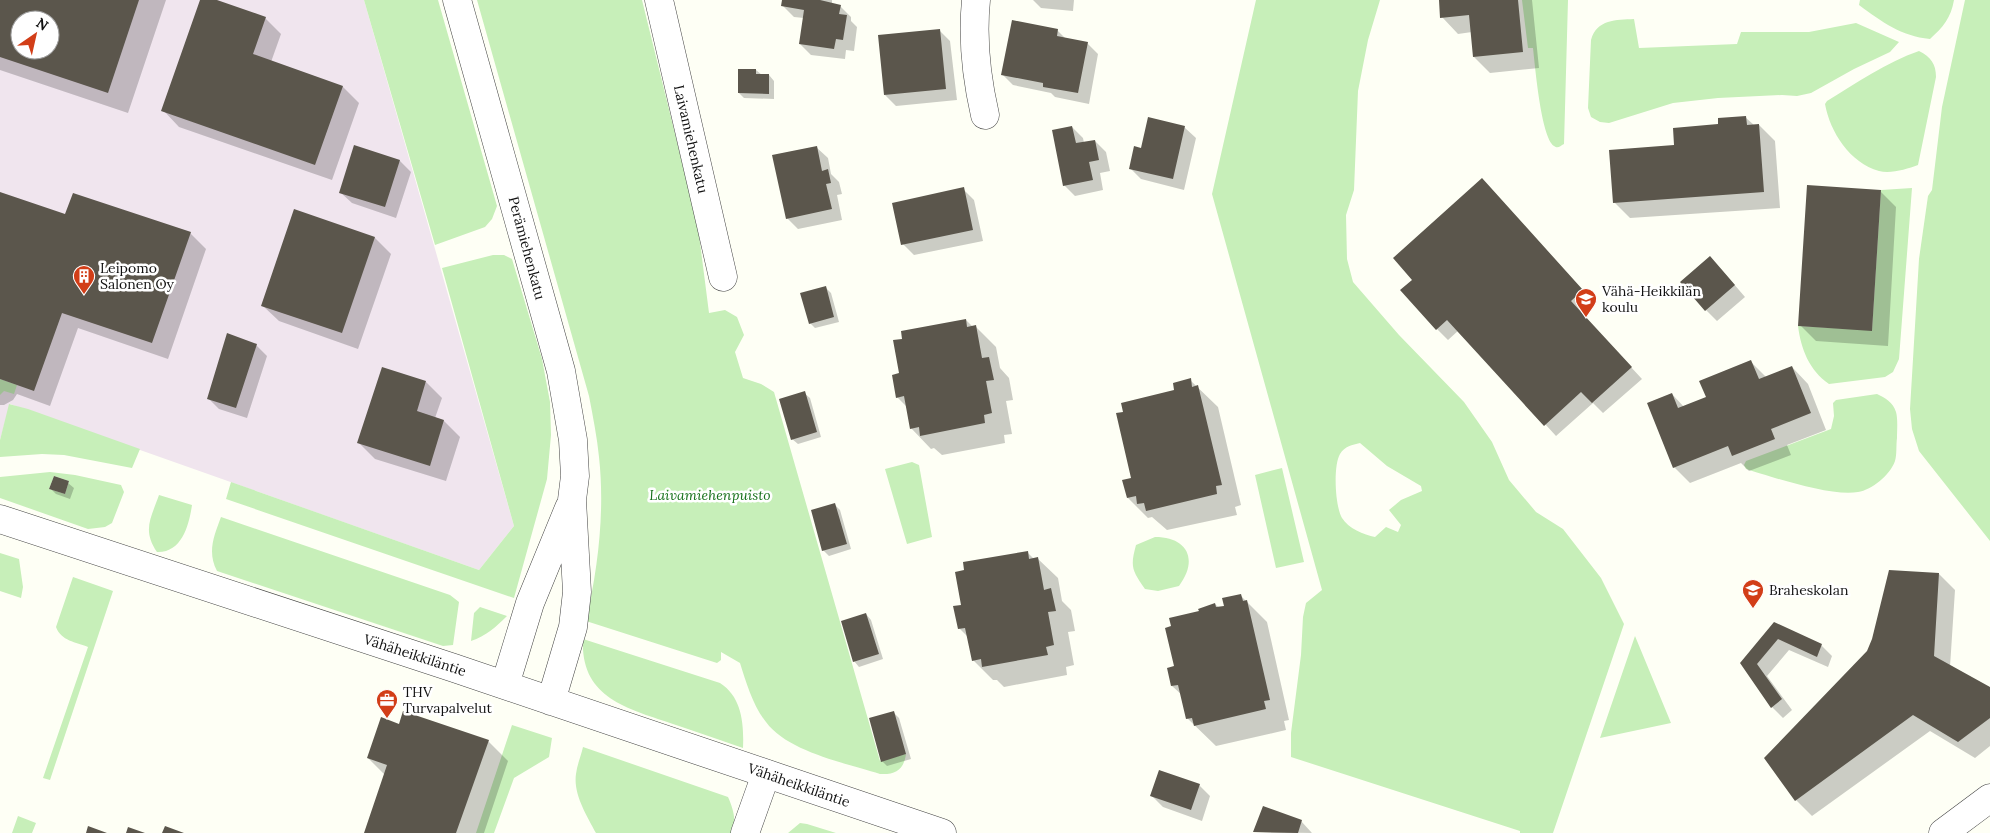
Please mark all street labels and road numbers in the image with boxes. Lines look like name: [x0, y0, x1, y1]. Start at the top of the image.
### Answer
street label: Laivamiehenkatu: [670, 83, 712, 195]
street label: Perämiehenkatu: [505, 194, 549, 302]
street label: Vähäheikkiläntie: [360, 630, 469, 680]
street label: Vähäheikkiläntie: [745, 759, 853, 811]

